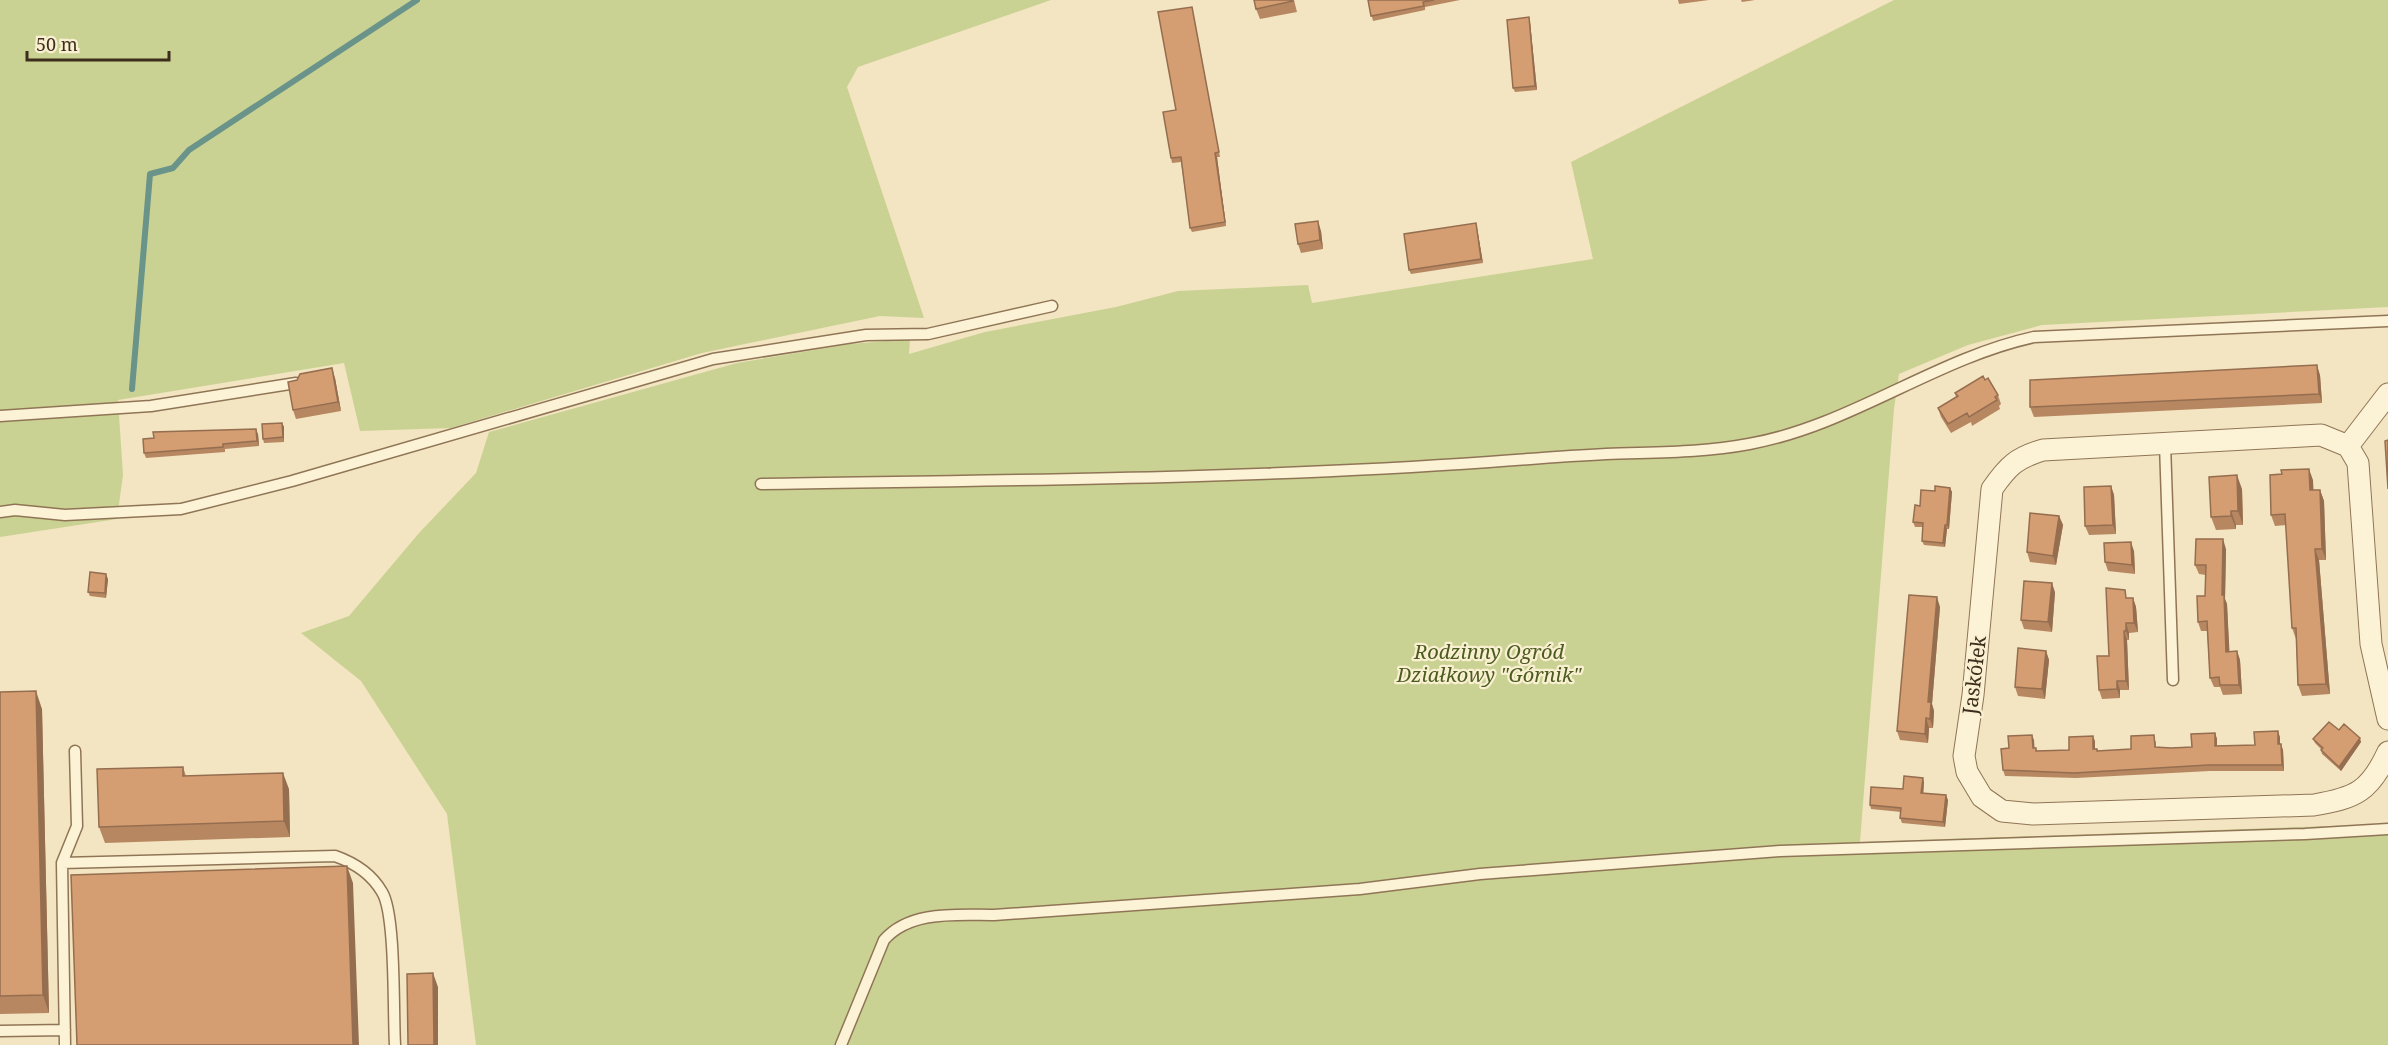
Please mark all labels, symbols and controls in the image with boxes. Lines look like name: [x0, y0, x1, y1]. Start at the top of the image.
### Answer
scale bar: [27, 24, 170, 62]
text: 50 m: [36, 32, 78, 56]
street label: Jaskółek: [1956, 634, 1992, 717]
park label: Rodzinny Ogród Działkowy "Górnik": [1396, 638, 1582, 688]

